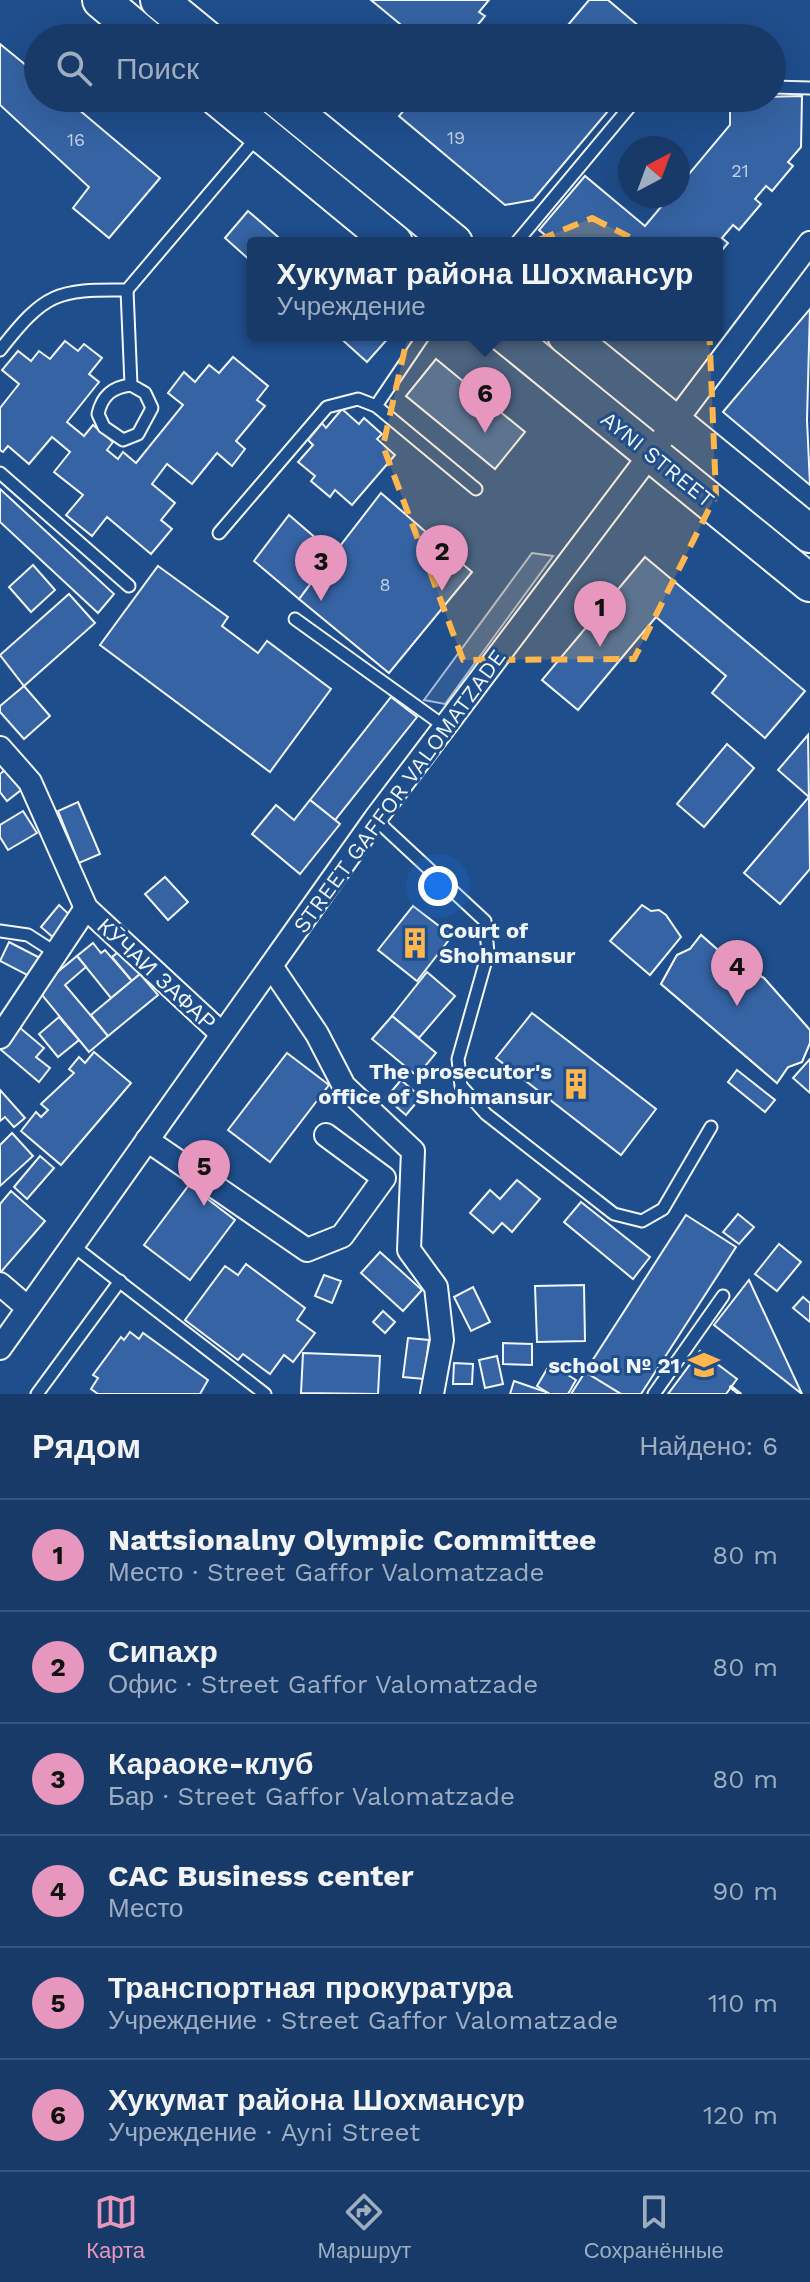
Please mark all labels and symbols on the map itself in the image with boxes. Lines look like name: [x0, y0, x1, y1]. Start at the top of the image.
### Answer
house number: 19: [447, 127, 465, 148]
house number: 16: [67, 129, 85, 150]
north arrow: [618, 136, 690, 208]
house number: 21: [731, 160, 749, 181]
pin: 6: [459, 367, 511, 433]
street label: AYNI STREET: [596, 406, 719, 513]
pin: 2: [416, 525, 468, 591]
pin: 3: [295, 535, 347, 601]
house number: 8: [379, 574, 391, 595]
pin: 1: [574, 581, 626, 647]
street label: STREET GAFFOR VALOMATZADE: [288, 645, 511, 938]
your location: [418, 866, 458, 906]
street label: КӮЧАИ ЗАФАР: [92, 913, 221, 1035]
place label: Court of Shohmansur: [439, 918, 576, 968]
building icon: Court of Shohmansur: [398, 926, 432, 960]
pin: 4: [711, 940, 763, 1006]
place label: The prosecutor's office of Shohmansur: [318, 1059, 553, 1109]
building icon: The prosecutor's office of Shohmansur: [559, 1067, 593, 1101]
pin: 5: [178, 1140, 230, 1206]
school or university icon: school № 21: [687, 1348, 721, 1382]
place label: school № 21: [548, 1353, 680, 1378]

